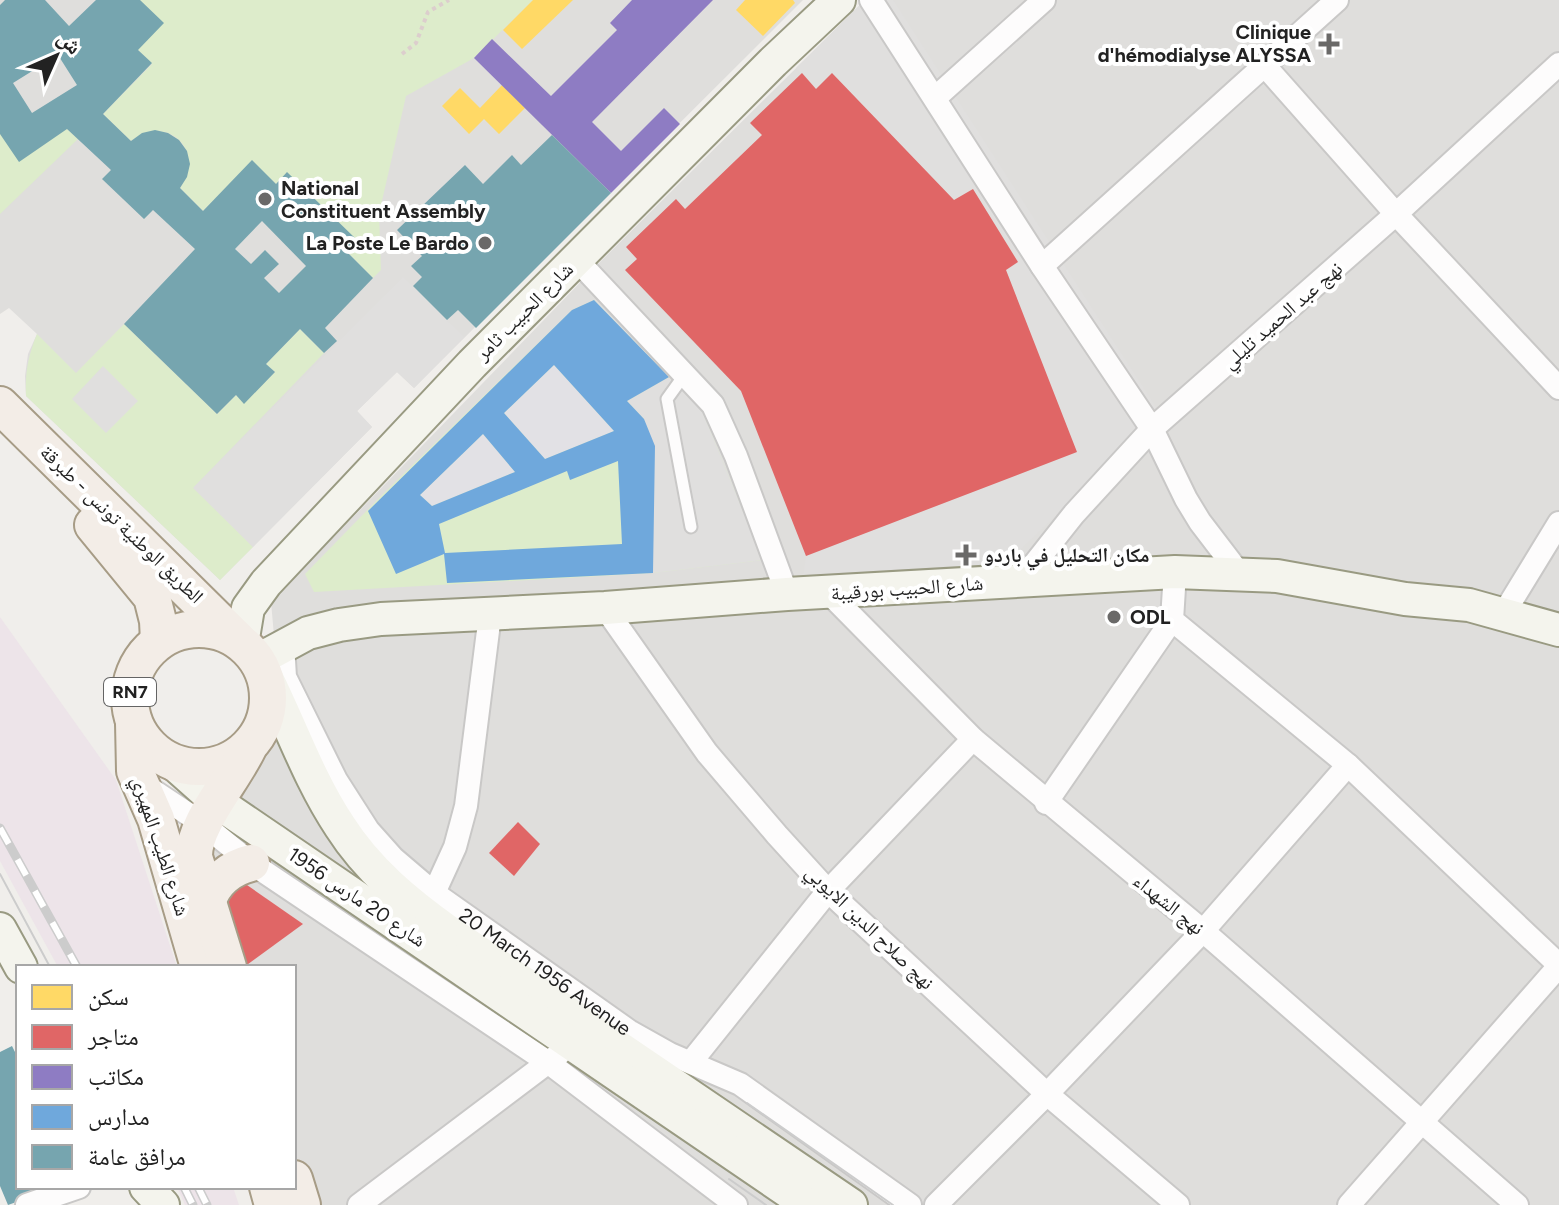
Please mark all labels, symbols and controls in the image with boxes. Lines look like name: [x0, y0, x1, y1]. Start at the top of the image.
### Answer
north arrow: [16, 16, 96, 96]
place label: Clinique d'hémodialyse ALYSSA: [1098, 20, 1312, 67]
text: ش: [52, 24, 88, 60]
marker: Clinique d'hémodialyse ALYSSA: [1318, 33, 1340, 55]
place label: National Constituent Assembly: [281, 176, 486, 223]
marker: National Constituent Assembly: [256, 190, 274, 208]
place label: La Poste Le Bardo: [306, 231, 469, 255]
marker: La Poste Le Bardo: [476, 234, 494, 252]
street label: نهج عبد الحميد تليلي: [1217, 256, 1350, 377]
street label: شارع الحبيب ثامر: [469, 257, 579, 366]
street label: الطريق الوطنية تونس - طبرقة: [35, 440, 209, 608]
place label: مكان التحليل في باردو: [984, 543, 1150, 571]
marker: مكان التحليل في باردو: [955, 544, 977, 566]
street label: شارع الحبيب بورقيبة: [830, 571, 984, 606]
place label: ODL: [1130, 605, 1171, 629]
marker: ODL: [1105, 608, 1123, 626]
road number: RN7: [104, 678, 156, 706]
street label: شارع الطيب المهيري: [123, 773, 195, 920]
street label: شارع 20 مارس 1956: [283, 842, 431, 953]
street label: نهج صلاح الدين الايوبي: [798, 859, 939, 997]
street label: نهج الشهداء: [1128, 868, 1209, 941]
street label: 20 March 1956 Avenue: [455, 903, 636, 1041]
legend: [16, 965, 296, 1189]
text: سكن: [88, 982, 129, 1011]
text: متاجر: [87, 1022, 139, 1051]
text: مكاتب: [88, 1062, 144, 1091]
text: مدارس: [88, 1102, 150, 1131]
text: مرافق عامة: [88, 1142, 186, 1171]

